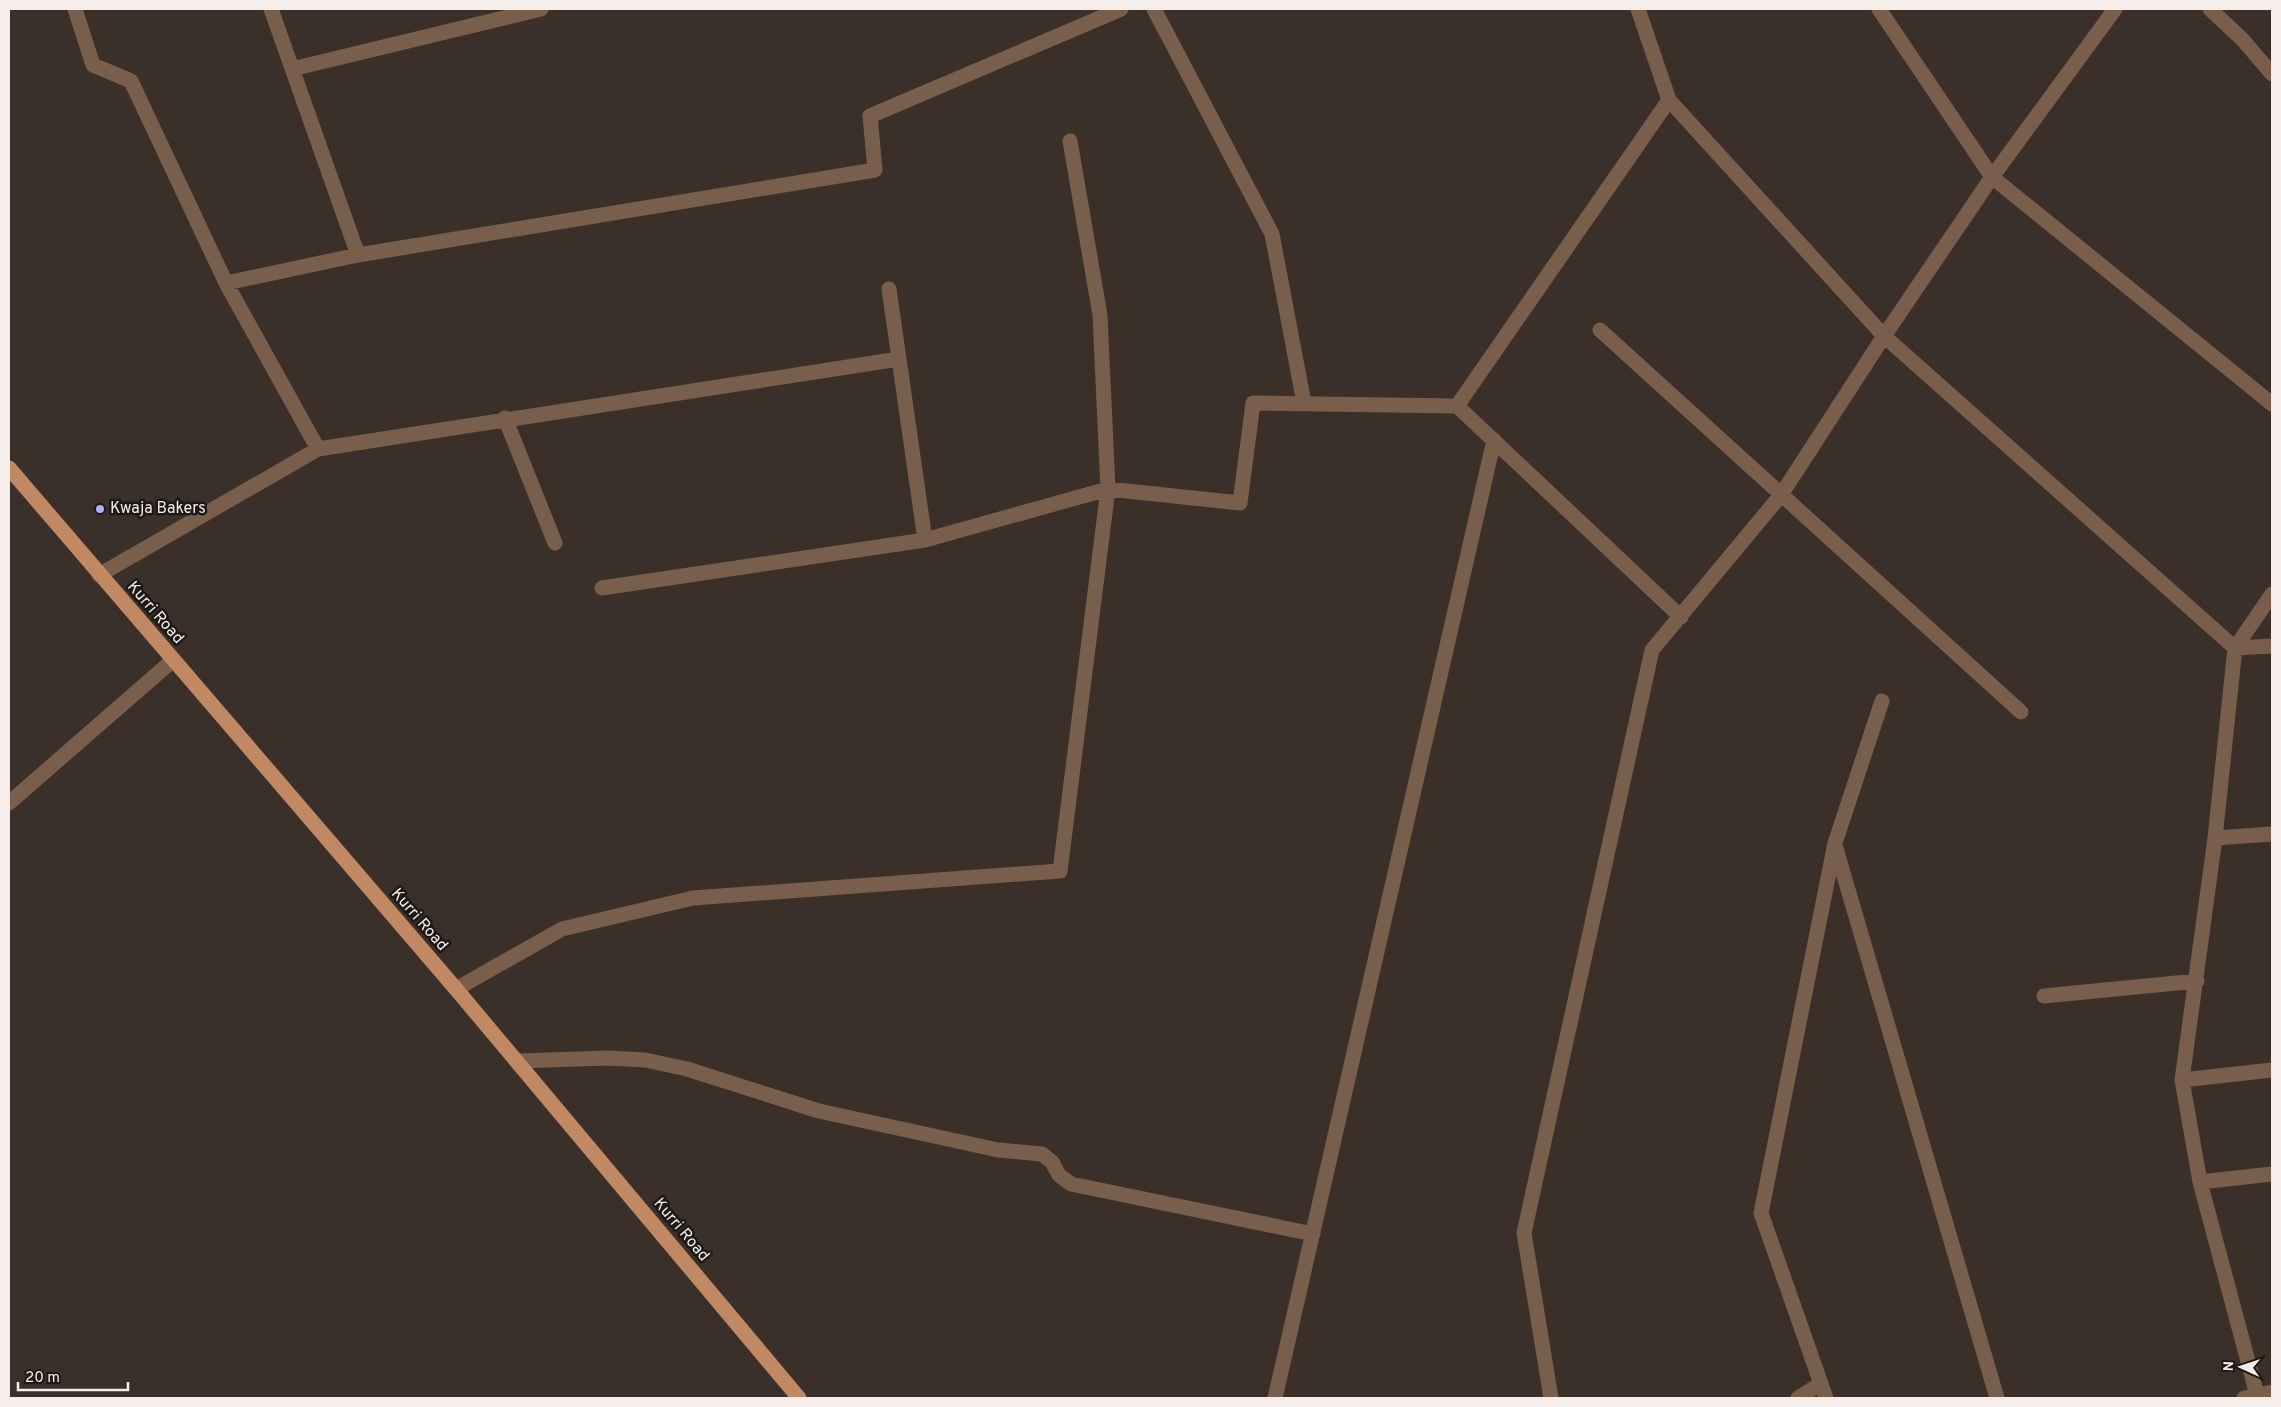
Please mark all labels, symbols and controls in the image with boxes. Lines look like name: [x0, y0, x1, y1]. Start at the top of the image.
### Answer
place label: Kwaja Bakers: [110, 499, 206, 519]
marker: Kwaja Bakers: [94, 503, 106, 515]
street label: Kurri Road: [122, 577, 188, 649]
street label: Kurri Road: [386, 884, 452, 956]
street label: Kurri Road: [649, 1194, 713, 1266]
north arrow: [2216, 1342, 2266, 1392]
scale bar: [18, 1360, 128, 1392]
text: N: [2221, 1361, 2238, 1372]
text: 20 m: [25, 1369, 60, 1388]

